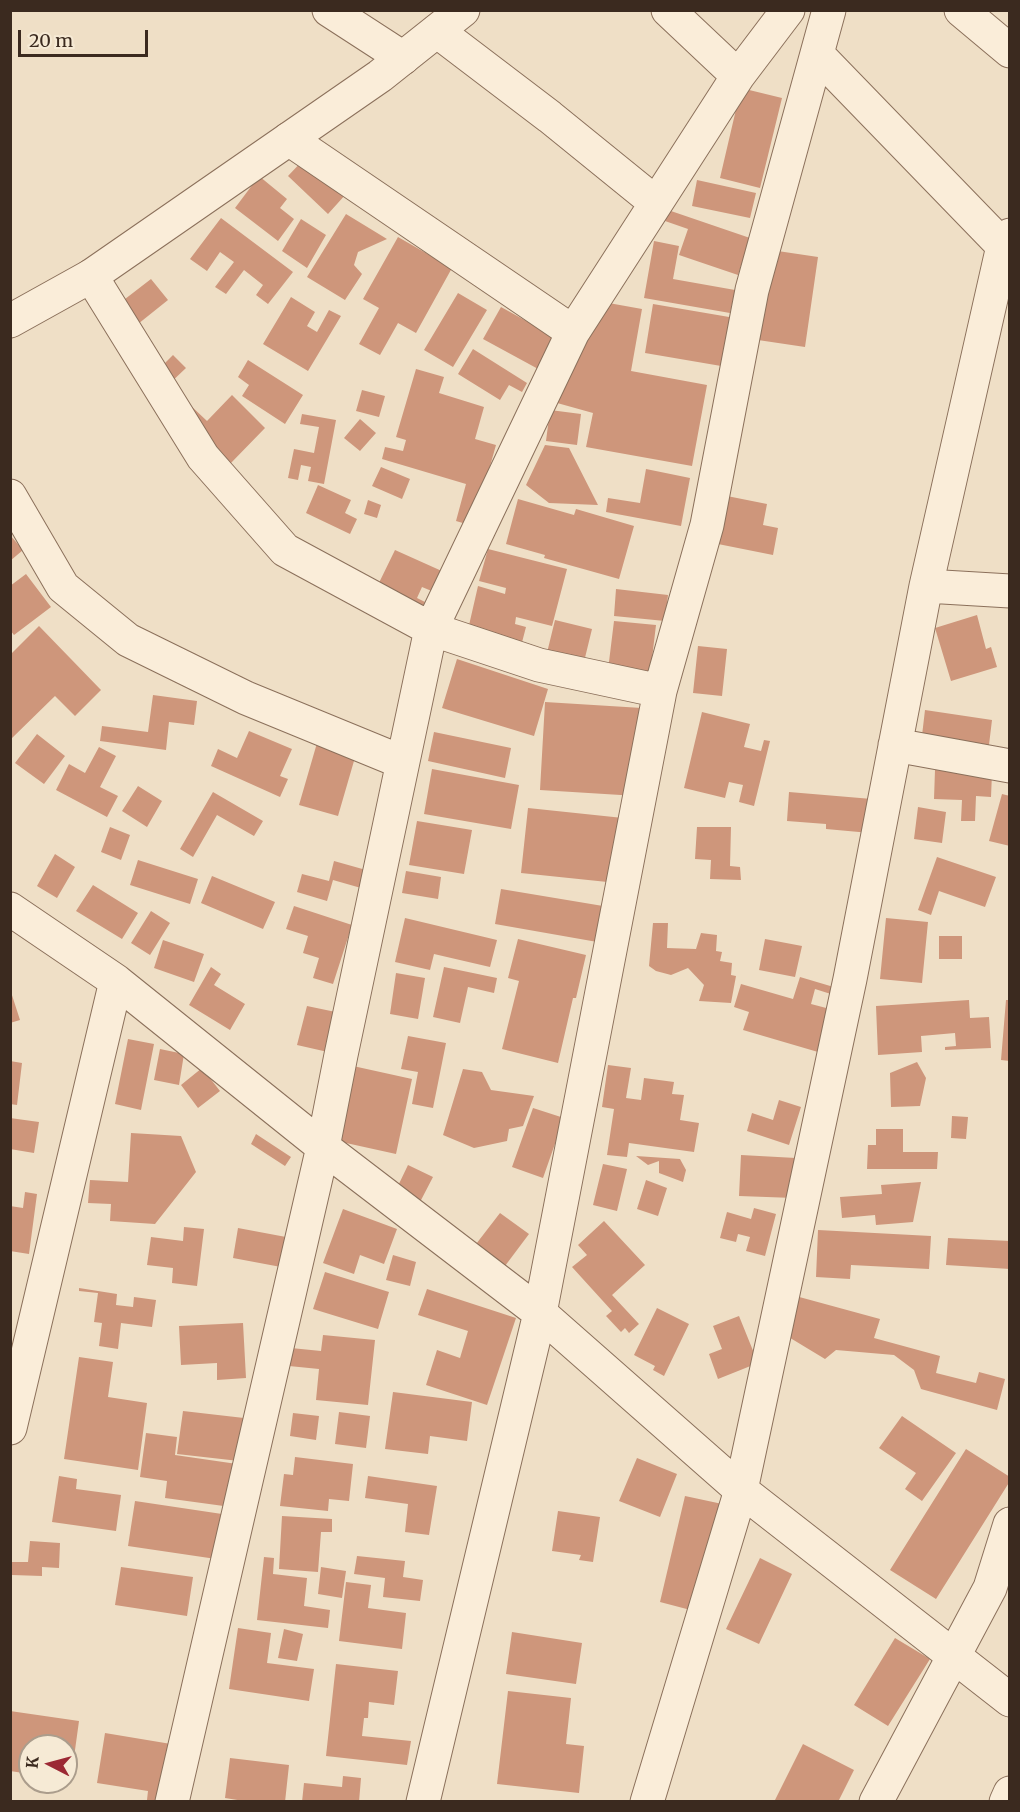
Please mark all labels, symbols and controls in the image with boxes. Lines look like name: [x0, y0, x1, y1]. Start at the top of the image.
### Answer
scale bar: [21, 18, 152, 56]
text: 20 m: [29, 29, 73, 52]
north arrow: [18, 1734, 78, 1794]
text: K: [22, 1755, 43, 1769]

